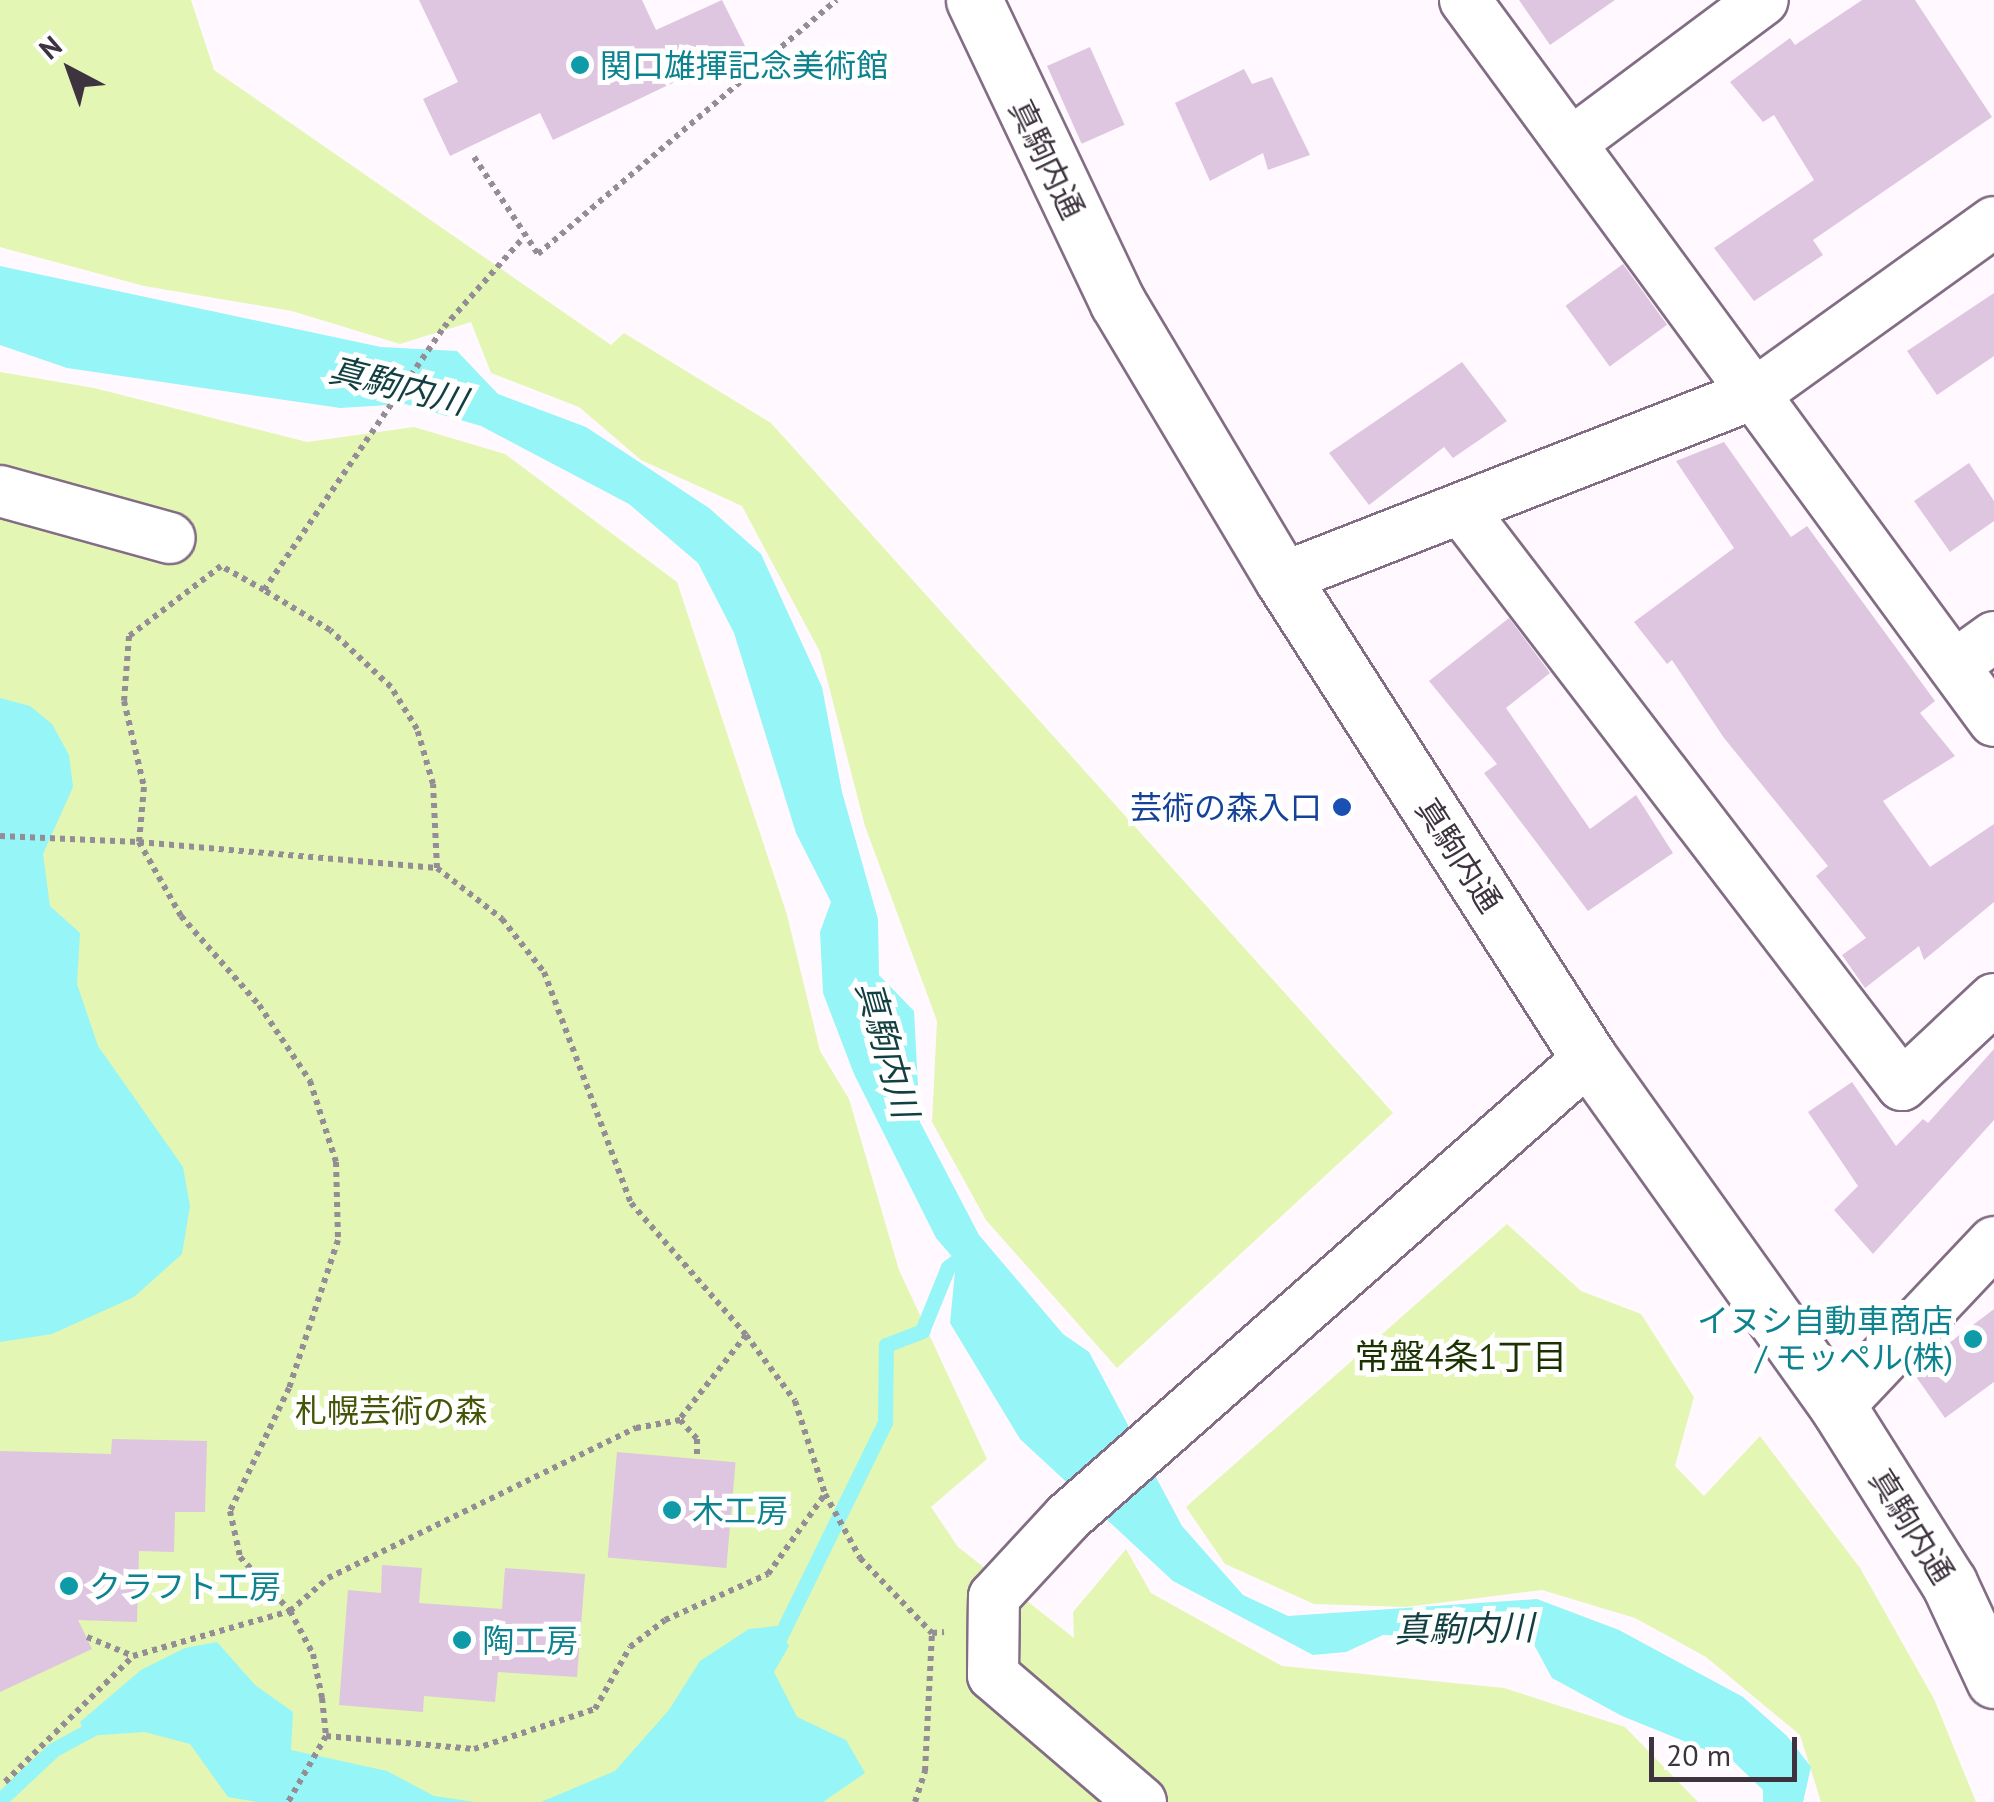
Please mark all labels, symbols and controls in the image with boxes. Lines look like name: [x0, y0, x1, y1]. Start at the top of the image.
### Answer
north arrow: [20, 20, 120, 120]
text: N: [31, 27, 69, 67]
place label: 関口雄揮記念美術館: [600, 46, 888, 84]
marker: 関口雄揮記念美術館: [569, 54, 591, 76]
street label: 真駒内通: [1002, 93, 1092, 225]
water label: 真駒内川: [325, 348, 471, 422]
place label: 芸術の森入口: [1130, 788, 1322, 826]
street label: 真駒内通: [1408, 791, 1510, 919]
marker: 芸術の森入口: [1331, 796, 1353, 818]
water label: 真駒内川: [849, 976, 927, 1122]
place label: イヌシ自動車商店 / モッペル(株): [1697, 1302, 1953, 1377]
marker: イヌシ自動車商店 / モッペル(株): [1962, 1328, 1984, 1350]
district label: 常盤4条1丁目: [1354, 1335, 1568, 1377]
park label: 札幌芸術の森: [295, 1391, 487, 1429]
street label: 真駒内通: [1862, 1462, 1962, 1590]
place label: 木工房: [692, 1491, 788, 1529]
marker: 木工房: [661, 1499, 683, 1521]
place label: クラフト工房: [89, 1567, 281, 1605]
marker: クラフト工房: [58, 1575, 80, 1597]
water label: 真駒内川: [1394, 1606, 1534, 1650]
place label: 陶工房: [482, 1621, 578, 1659]
marker: 陶工房: [451, 1629, 473, 1651]
scale bar: [1654, 1717, 1802, 1779]
text: 20 m: [1666, 1735, 1731, 1774]

